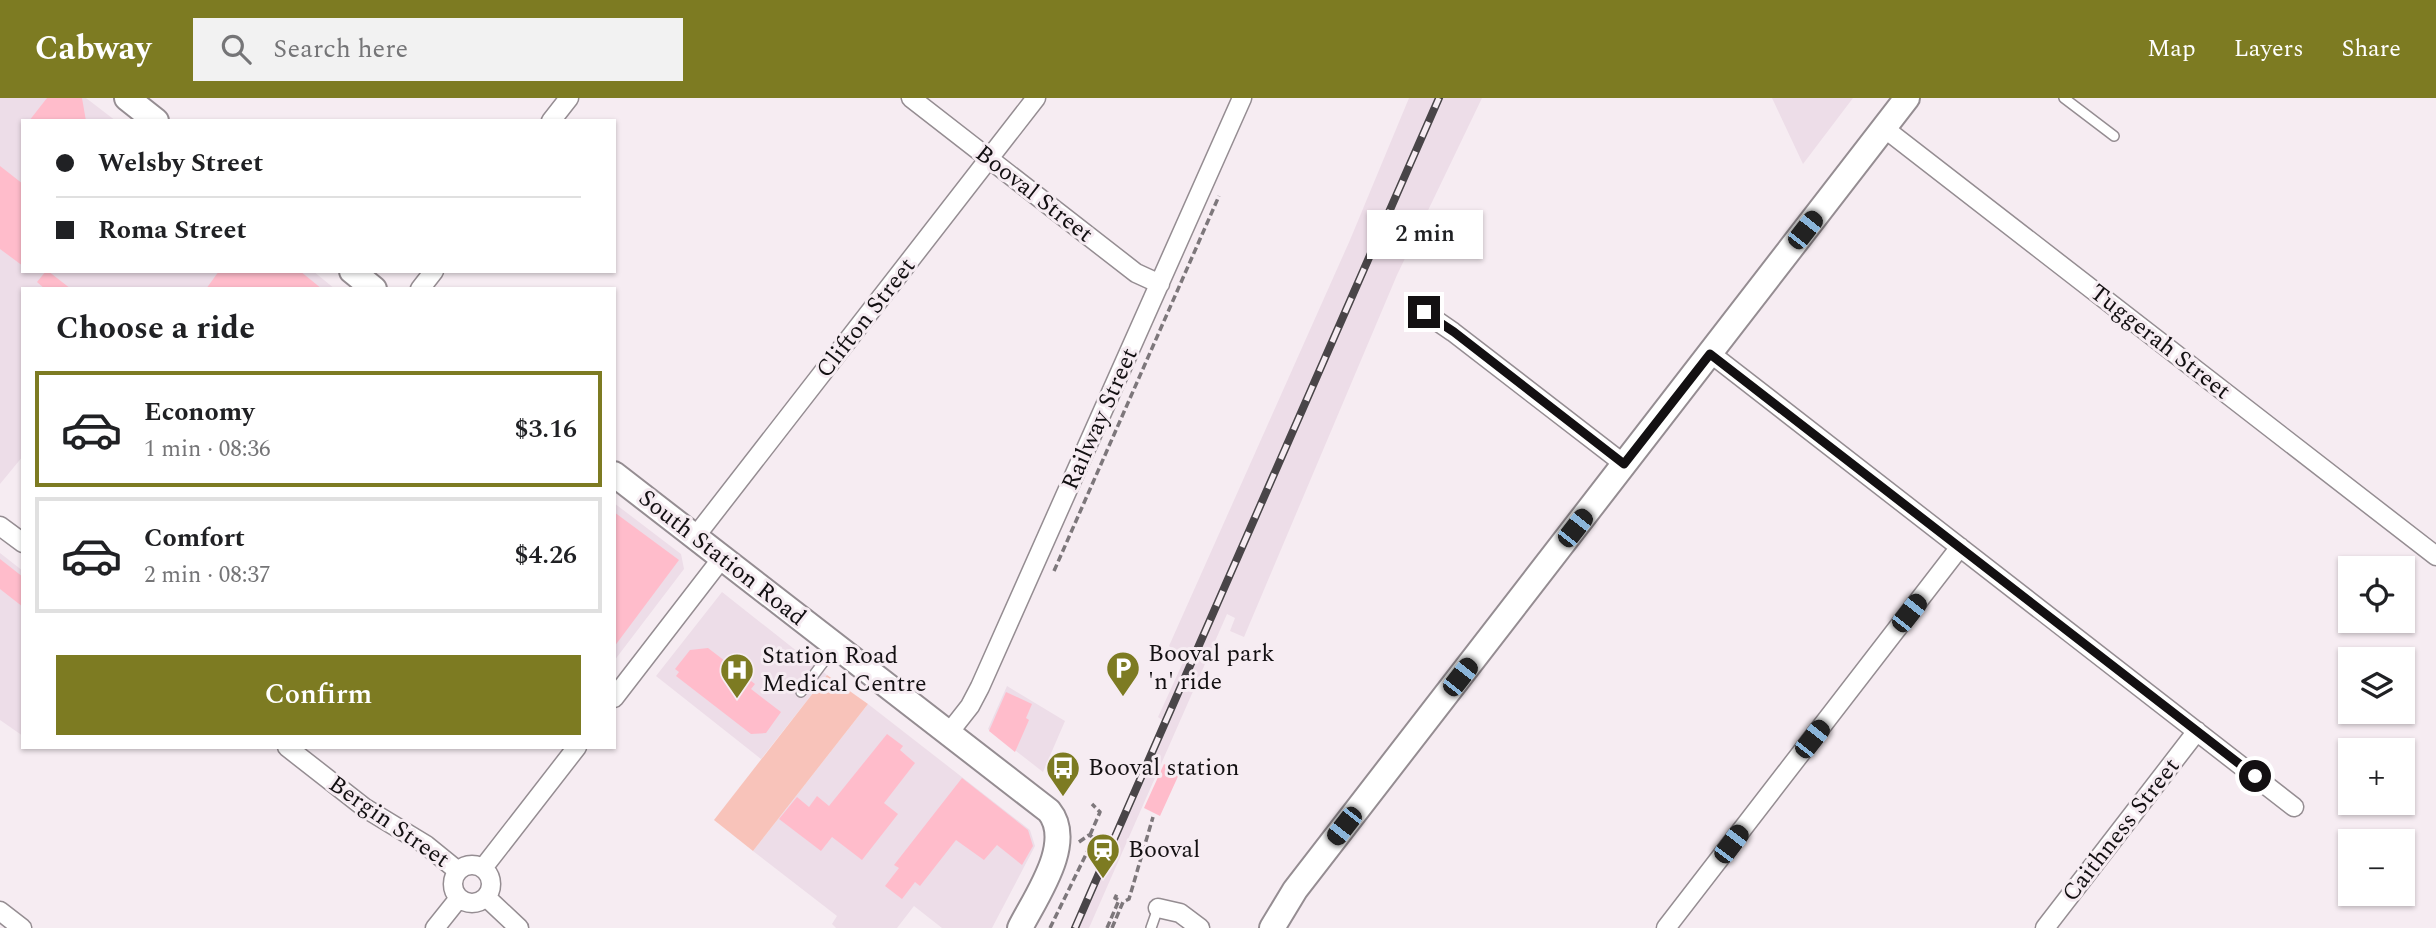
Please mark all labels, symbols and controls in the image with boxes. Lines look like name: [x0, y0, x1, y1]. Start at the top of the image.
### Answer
search box: [193, 18, 683, 81]
text: Cabway: [35, 24, 151, 74]
text: Search here: [273, 29, 408, 69]
icon: search: [217, 30, 255, 68]
text: Map: [2147, 31, 2196, 67]
text: Layers: [2234, 31, 2304, 67]
text: Share: [2342, 31, 2401, 67]
street label: Booval Street: [967, 136, 1101, 252]
text: Welsby Street: [98, 143, 263, 183]
car: [1784, 207, 1827, 253]
text: Roma Street: [98, 210, 247, 250]
callout: 2 min: [1366, 211, 1482, 260]
text: 2 min: [1395, 217, 1455, 252]
street label: Clifton Street: [807, 250, 925, 386]
street label: Tuggerah Street: [2082, 275, 2238, 409]
route end: [1408, 296, 1440, 328]
text: Choose a ride: [56, 304, 255, 353]
street label: Railway Street: [1053, 342, 1147, 496]
text: Economy: [144, 392, 254, 432]
icon: car: [60, 398, 123, 461]
text: $3.16: [514, 409, 577, 449]
text: 1 min · 08:36: [144, 432, 271, 467]
street label: South Station Road: [630, 481, 814, 635]
car: [1554, 505, 1597, 551]
text: Comfort: [144, 518, 245, 558]
icon: car: [60, 524, 123, 587]
text: $4.26: [514, 535, 577, 575]
map controls: [2338, 556, 2415, 906]
button: locate: [2338, 556, 2415, 633]
text: 2 min · 08:37: [144, 558, 271, 593]
car: [1888, 590, 1931, 636]
place label: Booval park 'n' ride: [1148, 636, 1275, 700]
place label: Station Road Medical Centre: [762, 638, 927, 702]
button: layers: [2338, 647, 2415, 724]
parking icon: Booval park 'n' ride: [1104, 649, 1142, 698]
hospital icon: Station Road Medical Centre: [718, 651, 756, 700]
car: [1439, 654, 1482, 700]
button: Confirm: [56, 655, 581, 735]
car: [1791, 716, 1834, 762]
button: +: [2338, 738, 2415, 815]
bus stop icon: Booval station: [1044, 749, 1082, 798]
place label: Booval station: [1088, 750, 1240, 786]
street label: Caithness Street: [2053, 750, 2189, 910]
route start: [2239, 760, 2271, 792]
street label: Bergin Street: [321, 767, 457, 877]
car: [1323, 803, 1366, 849]
car: [1710, 821, 1753, 867]
button: −: [2338, 829, 2415, 906]
station icon: Booval: [1084, 831, 1122, 880]
place label: Booval: [1128, 832, 1200, 868]

